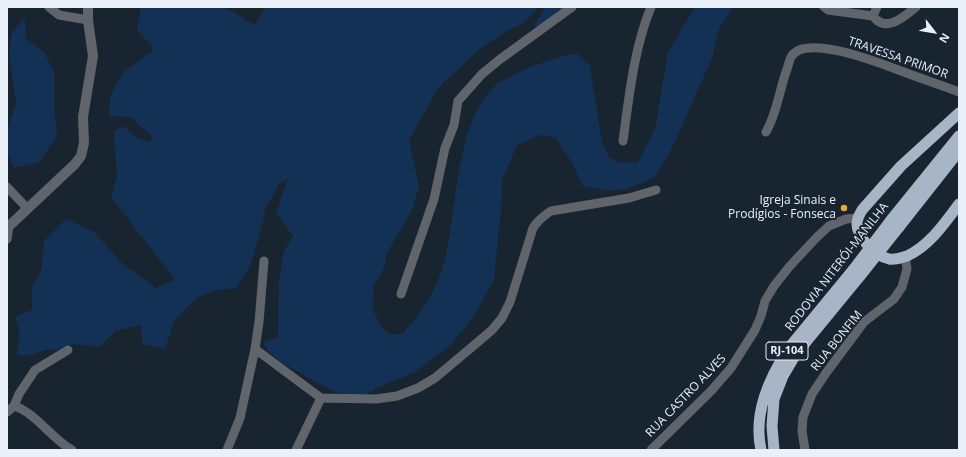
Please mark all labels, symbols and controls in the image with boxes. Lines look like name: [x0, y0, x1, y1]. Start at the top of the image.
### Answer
north arrow: [914, 12, 954, 52]
text: N: [936, 31, 953, 46]
street label: TRAVESSA PRIMOR: [846, 34, 950, 82]
place label: Igreja Sinais e Prodígios - Fonseca: [728, 194, 836, 222]
street label: RODOVIA NITERÓI-MANILHA: [782, 200, 892, 334]
marker: Igreja Sinais e Prodígios - Fonseca: [839, 203, 849, 213]
street label: RUA BONFIM: [808, 308, 866, 374]
road number: RJ-104: [766, 342, 808, 360]
street label: RUA CASTRO ALVES: [643, 352, 729, 440]

